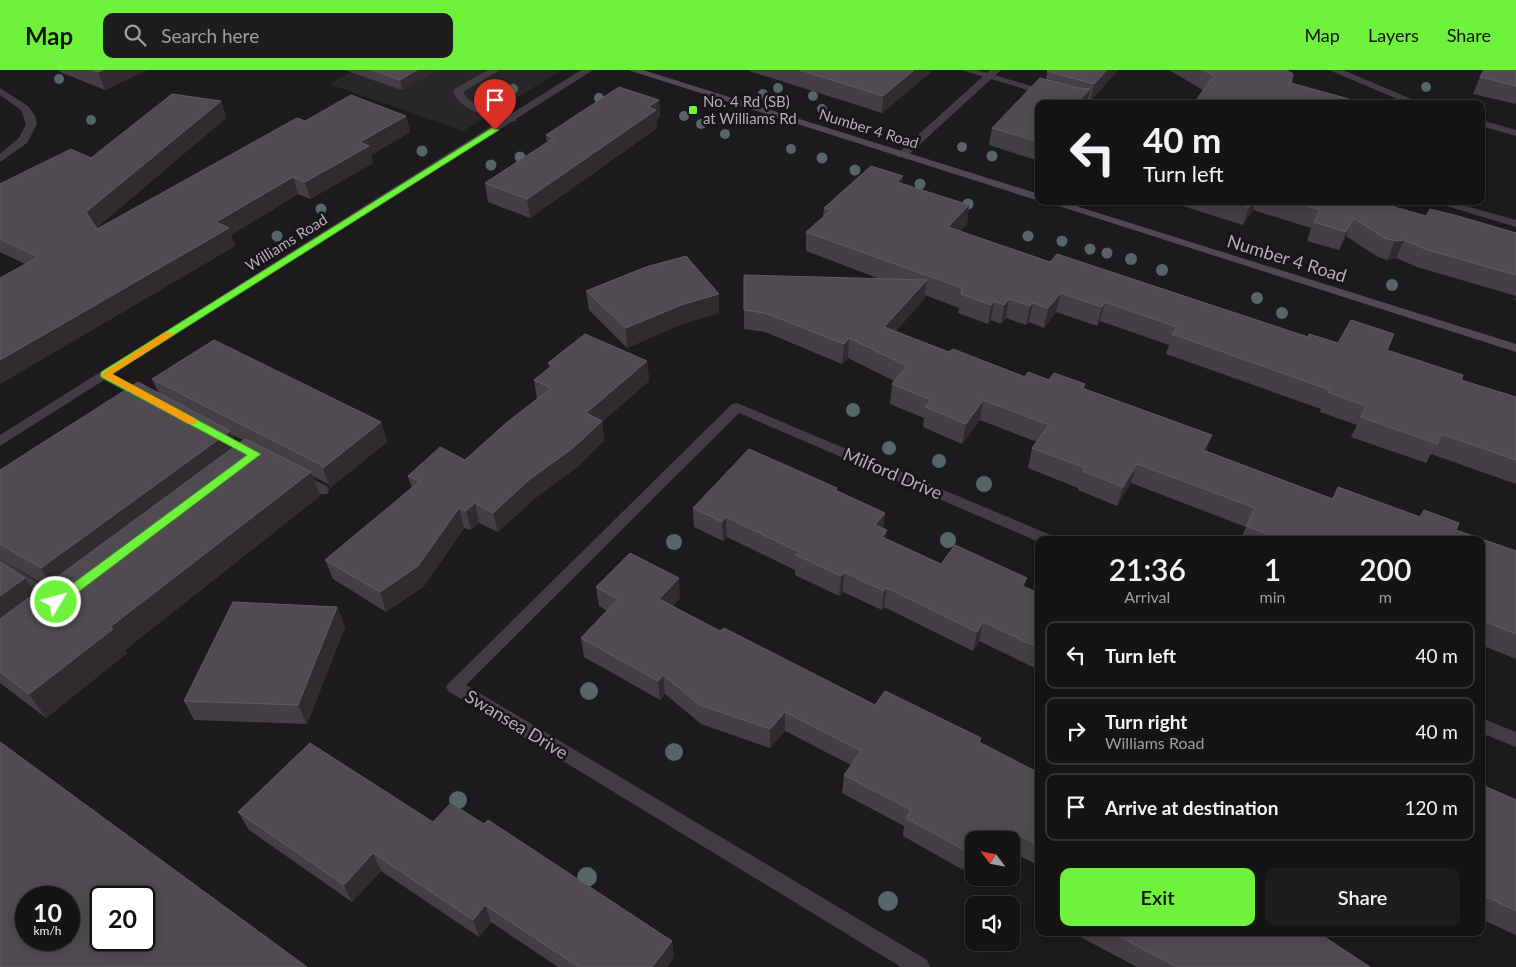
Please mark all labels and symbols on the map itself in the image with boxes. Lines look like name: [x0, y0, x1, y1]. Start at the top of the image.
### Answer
pin: [474, 79, 516, 130]
place label: No. 4 Rd (SB) at Williams Rd: [703, 92, 797, 127]
marker: No. 4 Rd (SB) at Williams Rd: [687, 104, 699, 116]
street label: Number 4 Road: [817, 104, 921, 152]
street label: Williams Road: [242, 210, 330, 274]
street label: Number 4 Road: [1225, 229, 1349, 287]
street label: Milford Drive: [840, 442, 946, 504]
position arrow: [29, 575, 81, 627]
street label: Swansea Drive: [462, 685, 572, 763]
north arrow: [965, 831, 1020, 886]
speed limit sign: 20: [90, 886, 155, 951]

